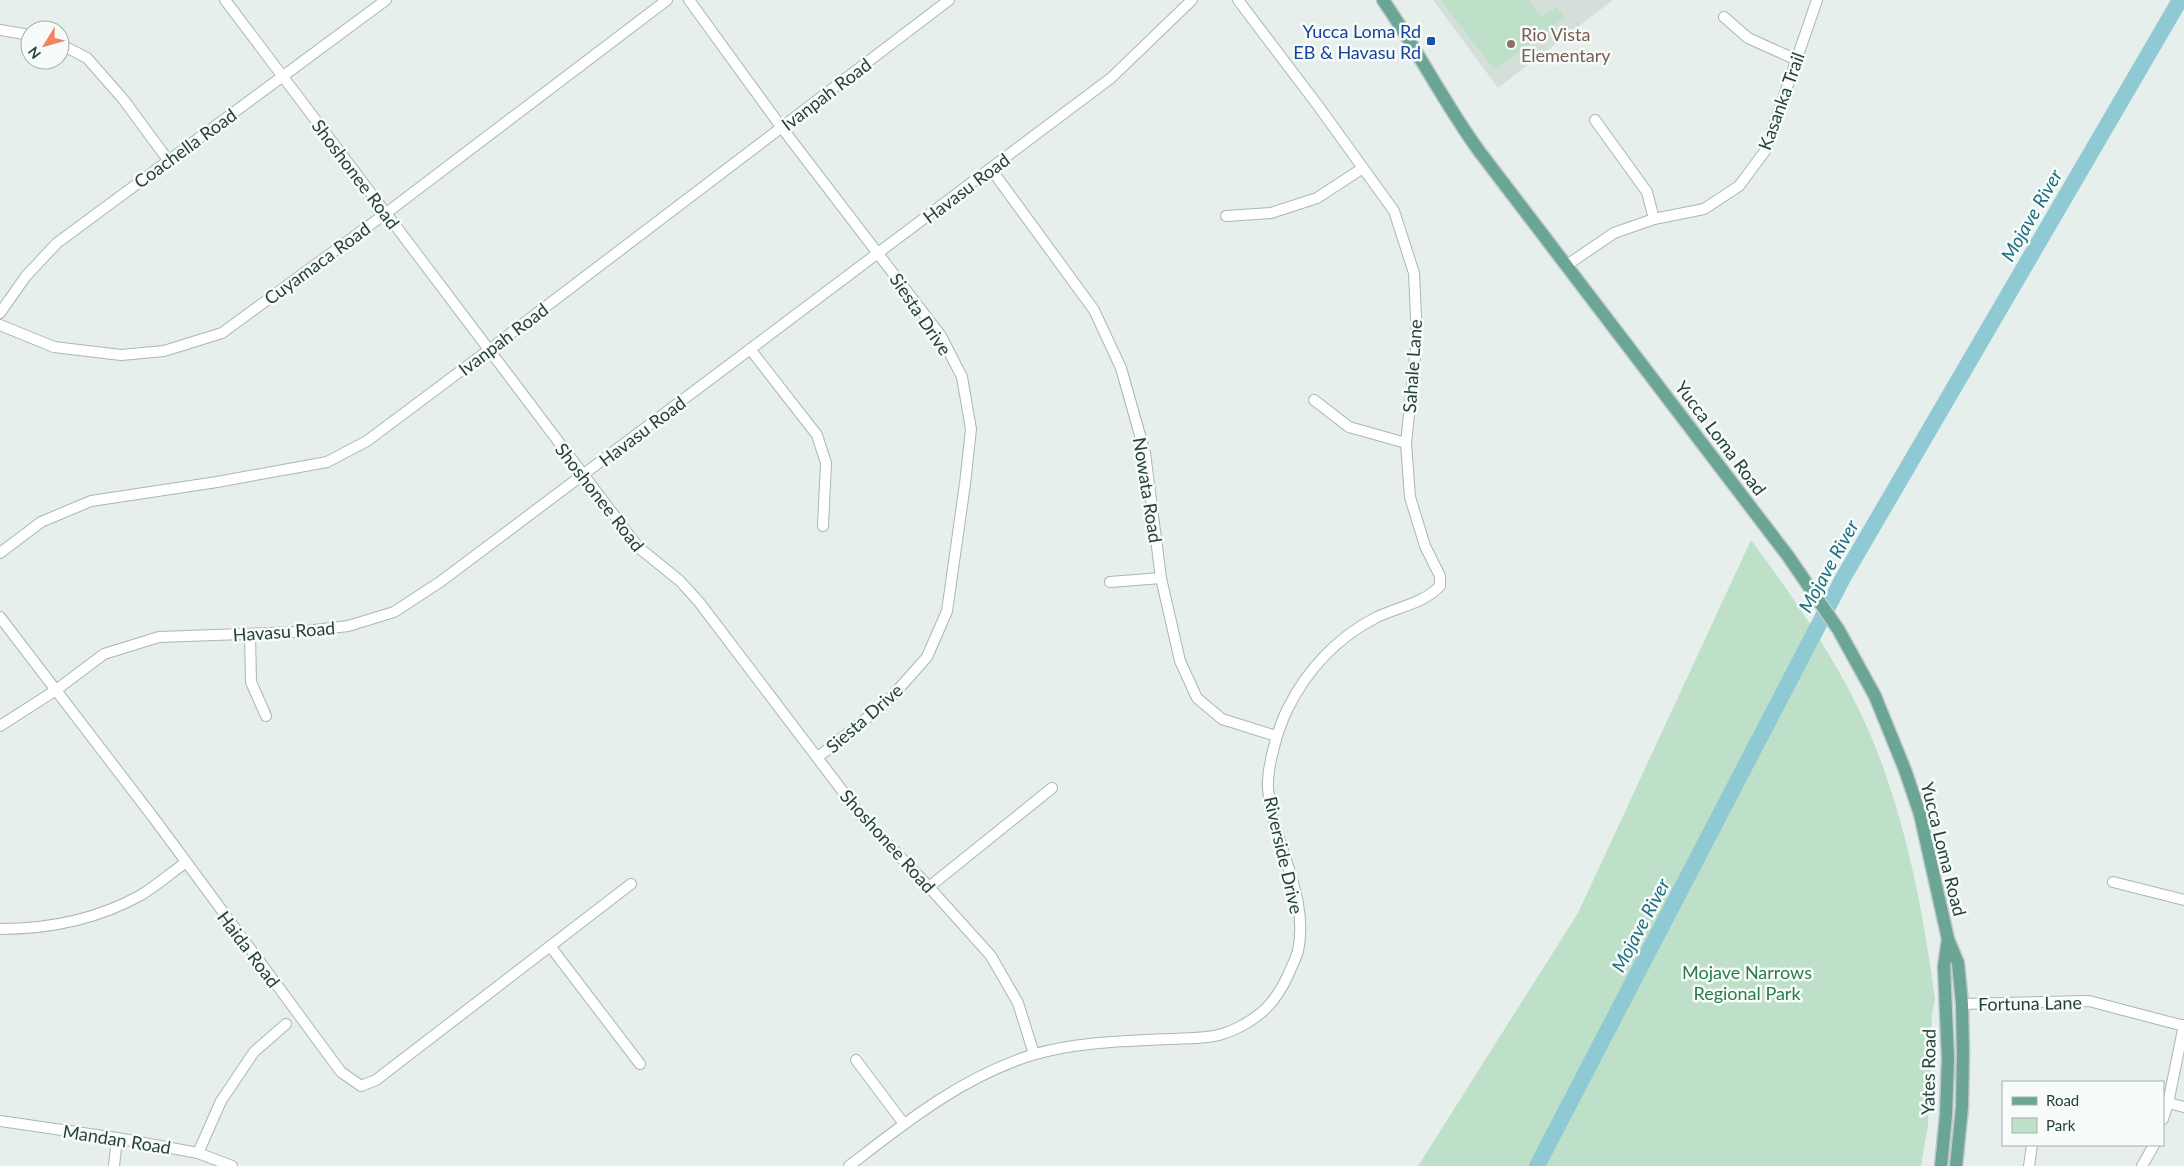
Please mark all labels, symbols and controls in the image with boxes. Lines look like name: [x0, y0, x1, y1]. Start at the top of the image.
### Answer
north arrow: [20, 20, 70, 70]
place label: Yucca Loma Rd EB & Havasu Rd: [1293, 20, 1421, 63]
place label: Rio Vista Elementary: [1521, 23, 1611, 66]
marker: Yucca Loma Rd EB & Havasu Rd: [1425, 35, 1437, 47]
marker: Rio Vista Elementary: [1505, 38, 1517, 50]
text: N: [24, 44, 44, 63]
street label: Kasanka Trail: [1753, 49, 1809, 153]
street label: Ivanpah Road: [777, 53, 875, 135]
street label: Coachella Road: [130, 104, 240, 192]
street label: Shoshonee Road: [308, 115, 404, 233]
street label: Havasu Road: [918, 148, 1014, 228]
water label: Mojave River: [1995, 165, 2067, 265]
street label: Cuyamaca Road: [260, 217, 374, 309]
street label: Siesta Drive: [886, 269, 956, 359]
street label: Ivanpah Road: [454, 298, 552, 380]
street label: Sahale Lane: [1398, 319, 1426, 413]
street label: Yucca Loma Road: [1671, 377, 1771, 499]
street label: Havasu Road: [594, 391, 690, 471]
street label: Nowata Road: [1129, 436, 1167, 544]
street label: Shoshonee Road: [551, 438, 649, 556]
water label: Mojave River: [1793, 515, 1863, 616]
street label: Havasu Road: [232, 616, 336, 646]
street label: Siesta Drive: [821, 679, 907, 757]
street label: Yucca Loma Road: [1917, 780, 1971, 918]
street label: Shoshonee Road: [836, 785, 940, 897]
street label: Riverside Drive: [1260, 794, 1308, 916]
water label: Mojave River: [1606, 874, 1674, 976]
street label: Haida Road: [213, 906, 285, 992]
park label: Mojave Narrows Regional Park: [1682, 961, 1812, 1004]
street label: Fortuna Lane: [1978, 991, 2082, 1015]
street label: Yates Road: [1916, 1029, 1940, 1115]
legend: [2002, 1081, 2164, 1146]
text: Road: [2046, 1091, 2079, 1109]
text: Park: [2046, 1116, 2076, 1134]
street label: Mandan Road: [61, 1120, 173, 1158]

